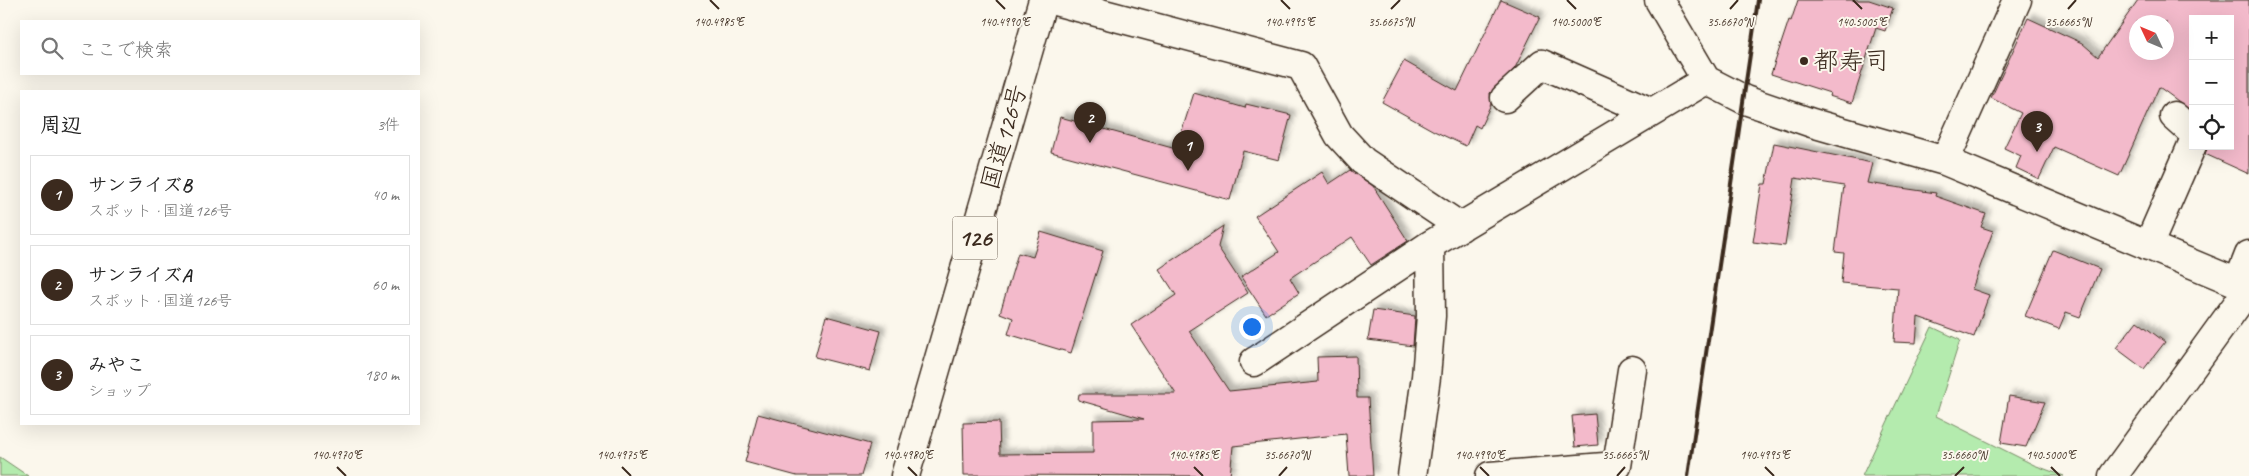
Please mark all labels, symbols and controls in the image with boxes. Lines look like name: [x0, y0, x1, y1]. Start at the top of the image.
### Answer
text: 140.4985°E: [694, 14, 746, 30]
text: 140.4990°E: [980, 14, 1032, 30]
text: 140.4995°E: [1265, 14, 1317, 30]
text: 35.6675°N: [1368, 14, 1415, 30]
text: 140.5000°E: [1551, 14, 1603, 30]
text: 35.6670°N: [1707, 14, 1754, 30]
text: 140.5005°E: [1837, 14, 1889, 30]
text: 35.6665°N: [2045, 14, 2092, 30]
north arrow: [2129, 15, 2174, 60]
map controls: [2189, 15, 2234, 150]
button: +: [2189, 15, 2234, 60]
search box: [20, 20, 420, 75]
icon: search: [38, 34, 66, 62]
text: ここで検索: [78, 38, 173, 62]
place label: 都寿司: [1814, 45, 1889, 77]
marker: 都寿司: [1798, 55, 1810, 67]
button: −: [2189, 60, 2234, 105]
street label: 国道126号: [974, 80, 1034, 194]
pin: 2: [1074, 102, 1106, 143]
button: locate: [2189, 105, 2234, 150]
pin: 3: [2021, 111, 2053, 152]
text: 周辺: [40, 112, 82, 138]
text: 3件: [377, 115, 400, 135]
pin: 1: [1172, 130, 1204, 171]
text: サンライズB: [88, 173, 192, 197]
text: 1: [53, 185, 61, 205]
text: 40 m: [372, 185, 399, 205]
text: スポット · 国道126号: [88, 201, 232, 221]
road number: 126: [952, 217, 998, 260]
text: サンライズA: [88, 263, 192, 287]
text: 2: [53, 275, 61, 295]
text: 60 m: [372, 275, 399, 295]
text: スポット · 国道126号: [88, 291, 232, 311]
your location: [1239, 314, 1265, 340]
text: みやこ: [88, 353, 145, 377]
text: 3: [53, 365, 61, 385]
text: 180 m: [365, 365, 399, 385]
text: ショップ: [88, 381, 151, 401]
text: 140.4970°E: [312, 447, 364, 463]
text: 140.4975°E: [597, 447, 649, 463]
text: 140.4980°E: [883, 447, 935, 463]
text: 140.4985°E: [1169, 447, 1221, 463]
text: 35.6670°N: [1264, 447, 1311, 463]
text: 140.4990°E: [1455, 447, 1507, 463]
text: 35.6665°N: [1602, 447, 1649, 463]
text: 140.4995°E: [1740, 447, 1792, 463]
text: 35.6660°N: [1941, 447, 1988, 463]
text: 140.5000°E: [2026, 447, 2078, 463]

